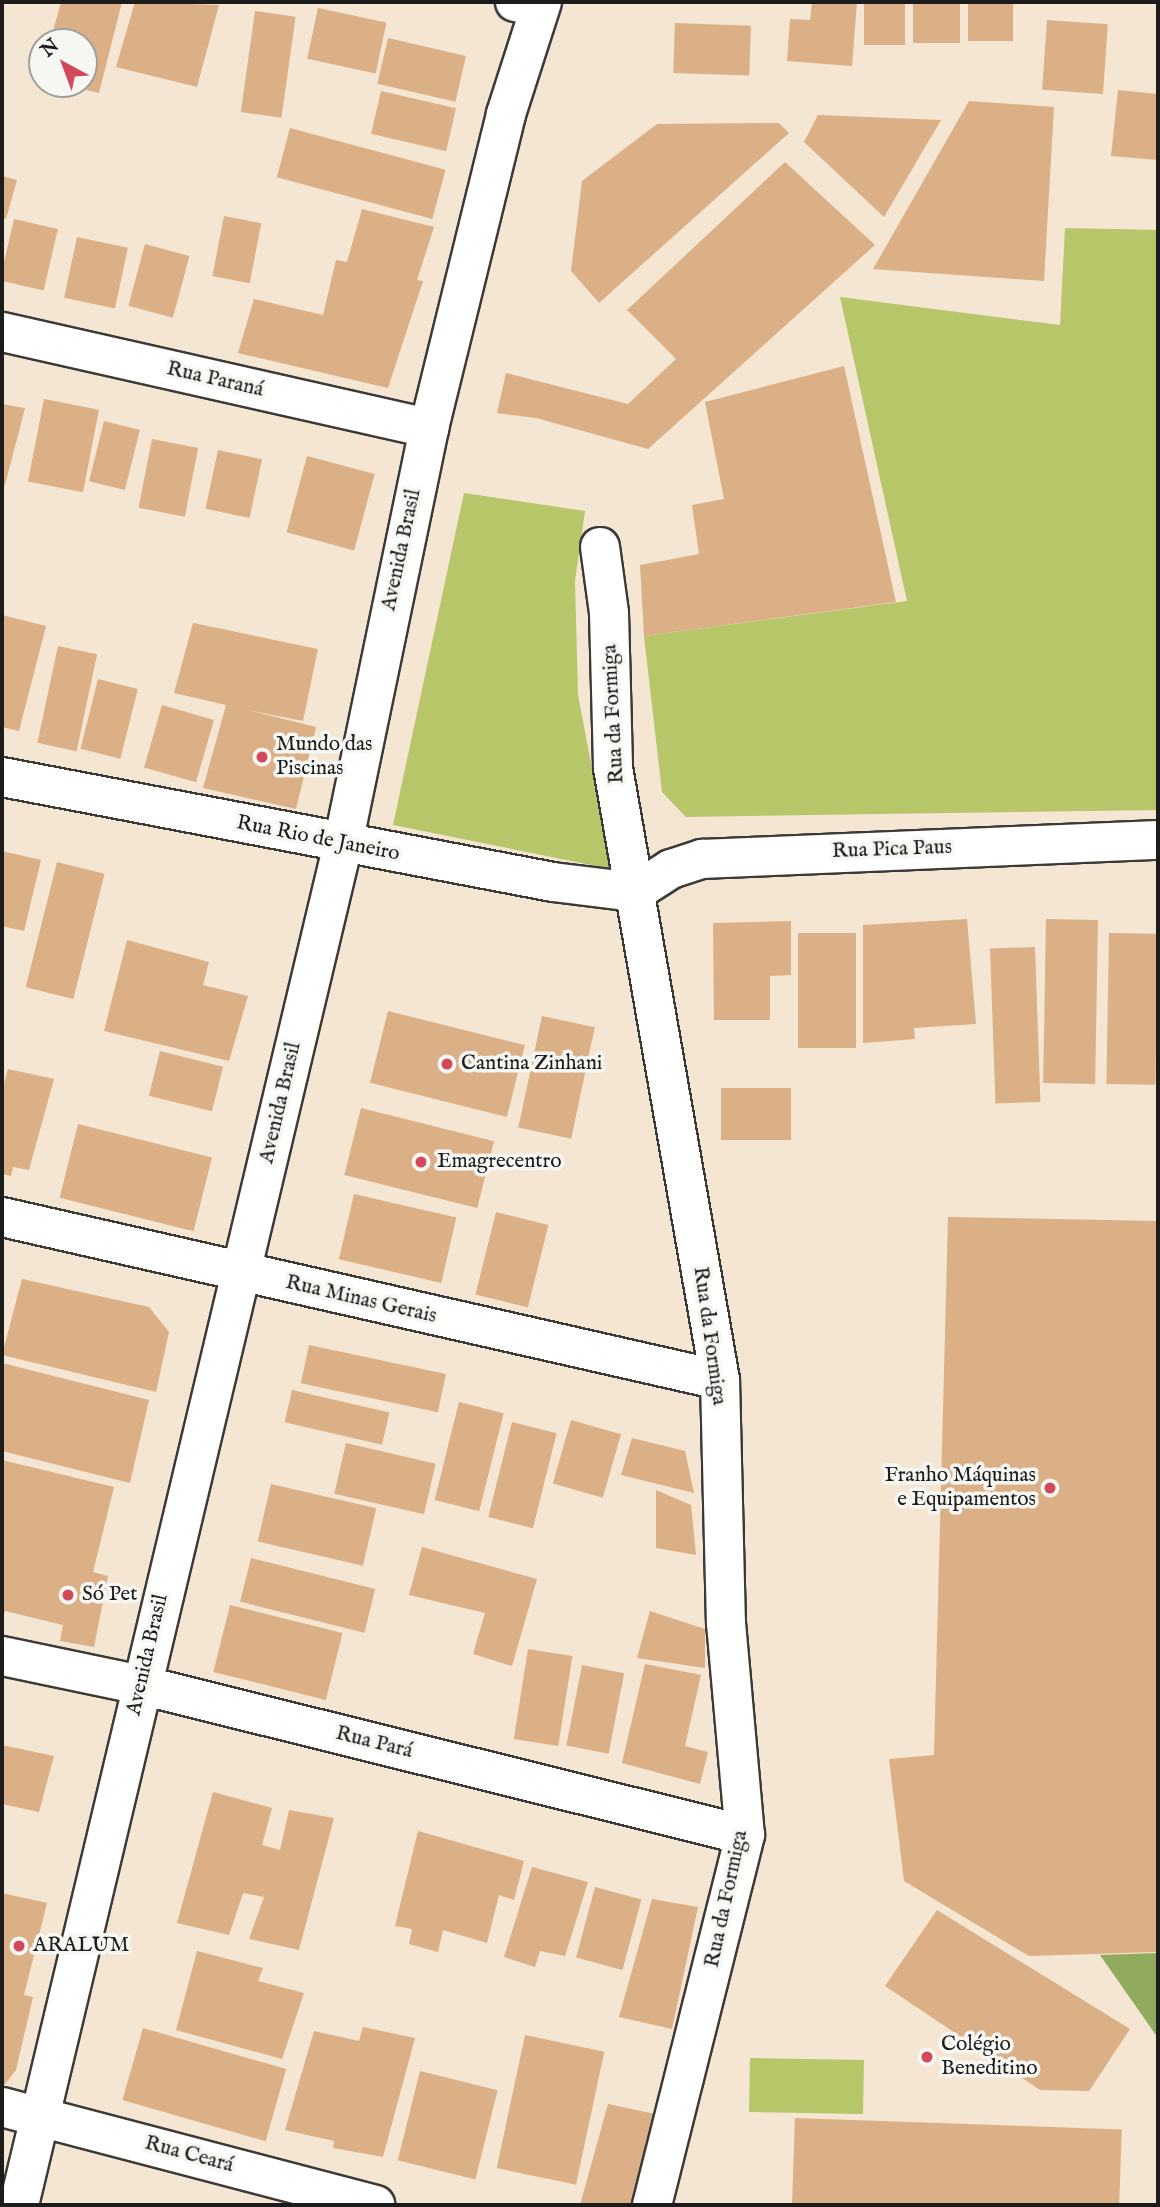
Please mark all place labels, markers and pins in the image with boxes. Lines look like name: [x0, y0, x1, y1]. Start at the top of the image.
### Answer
place label: Mundo das Piscinas: [276, 732, 372, 782]
marker: Mundo das Piscinas: [254, 749, 270, 765]
place label: Cantina Zinhani: [461, 1051, 602, 1077]
marker: Cantina Zinhani: [439, 1056, 455, 1072]
place label: Emagrecentro: [437, 1149, 562, 1175]
marker: Emagrecentro: [411, 1152, 431, 1172]
place label: Franho Máquinas e Equipamentos: [885, 1463, 1036, 1513]
marker: Franho Máquinas e Equipamentos: [1042, 1480, 1058, 1496]
place label: Só Pet: [82, 1582, 137, 1608]
marker: Só Pet: [60, 1587, 76, 1603]
place label: ARALUM: [33, 1933, 129, 1959]
marker: ARALUM: [11, 1938, 27, 1954]
place label: Colégio Beneditino: [941, 2032, 1037, 2082]
marker: Colégio Beneditino: [919, 2049, 935, 2065]

